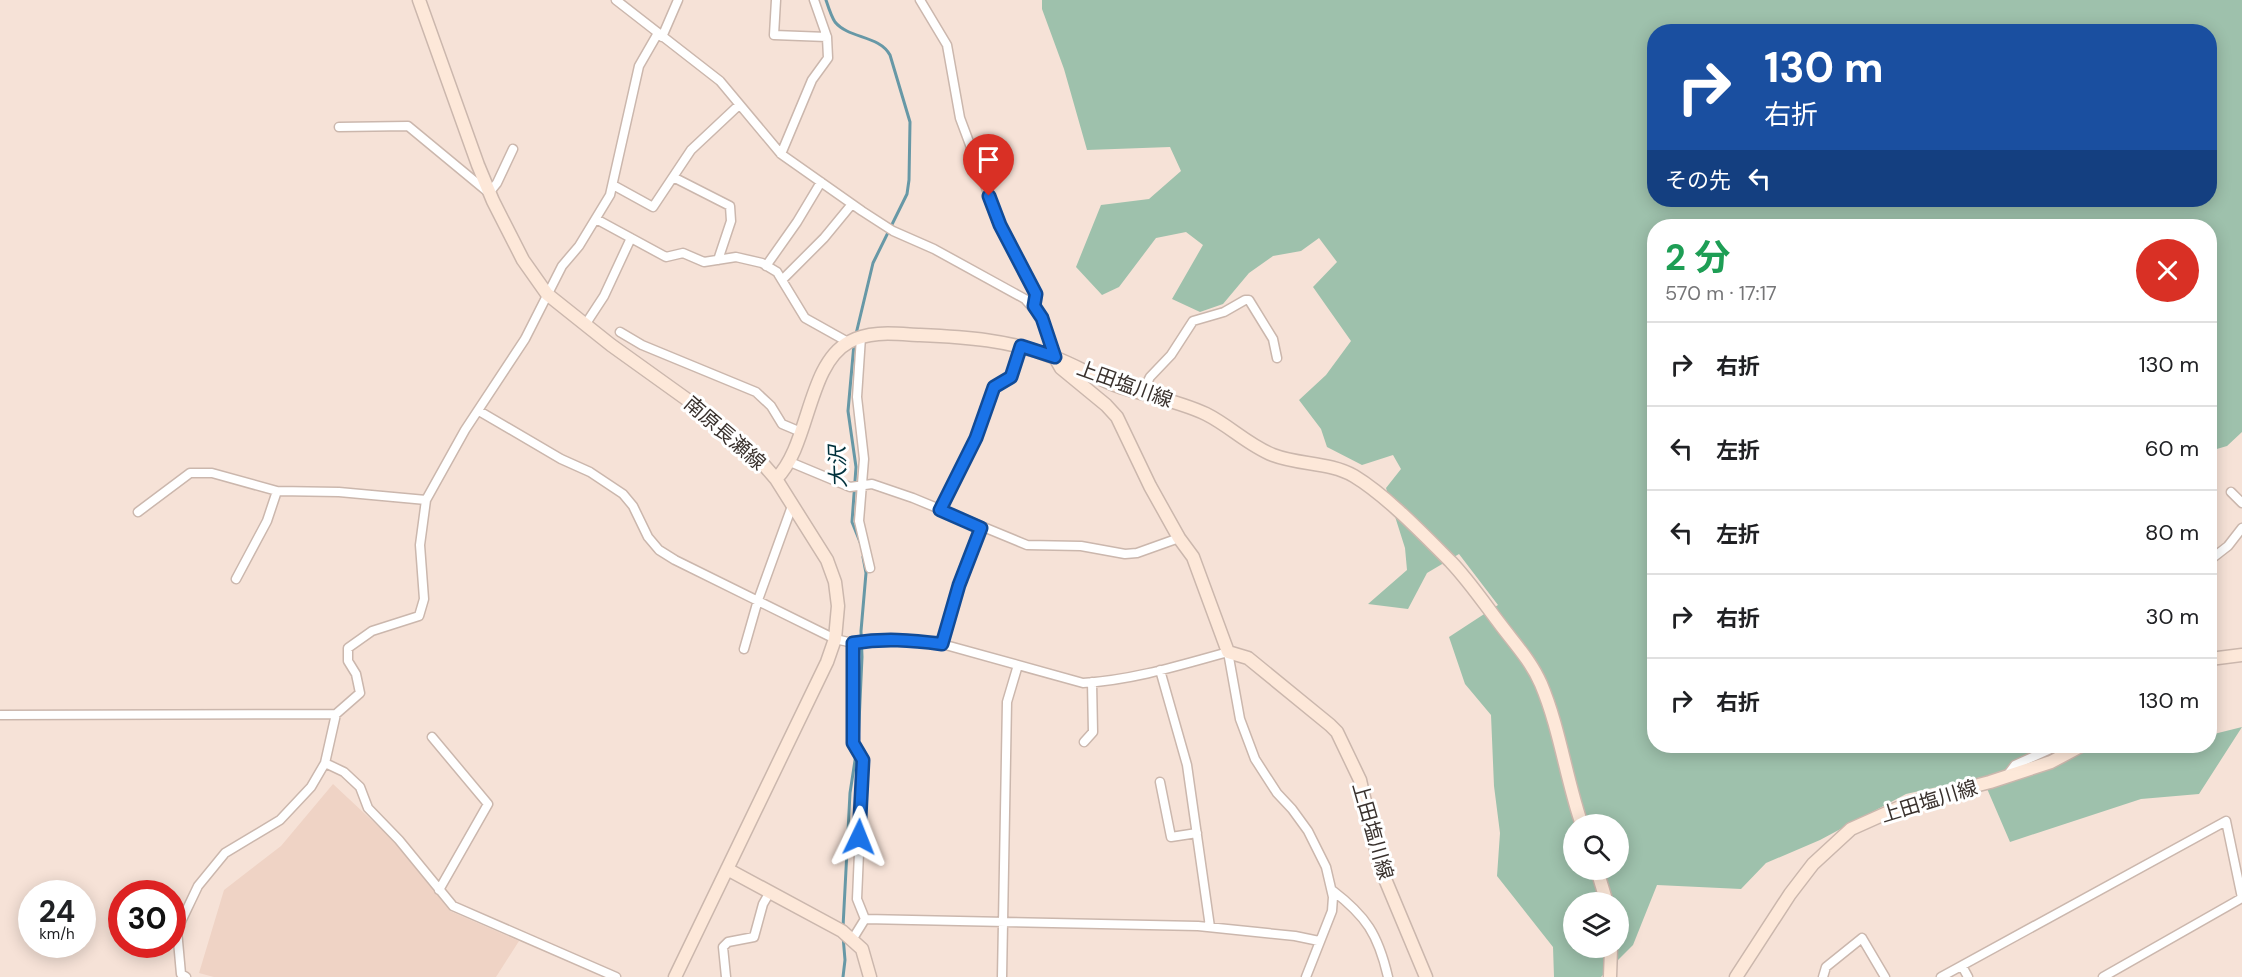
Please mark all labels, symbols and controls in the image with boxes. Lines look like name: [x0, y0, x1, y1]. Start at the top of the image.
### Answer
text: 130 m: [1764, 40, 1884, 95]
icon: right: [1665, 48, 1743, 126]
text: 右折: [1764, 97, 1818, 132]
pin: [963, 134, 1014, 196]
icon: arrive: [972, 143, 1005, 176]
icon: left: [1743, 162, 1776, 195]
text: その先: [1665, 166, 1731, 195]
text: 2 分: [1665, 234, 1730, 281]
button: close: [2136, 239, 2199, 302]
text: 570 m · 17:17: [1665, 280, 1777, 306]
icon: right: [1665, 348, 1698, 381]
text: 130 m: [2139, 350, 2199, 379]
text: 右折: [1716, 352, 1760, 381]
street label: 上田塩川線: [1074, 355, 1176, 413]
street label: 南原長瀬線: [679, 390, 771, 476]
icon: left: [1665, 432, 1698, 465]
text: 60 m: [2145, 434, 2199, 463]
text: 左折: [1716, 436, 1760, 465]
water label: 大沢: [823, 443, 853, 488]
icon: left: [1665, 516, 1698, 549]
text: 80 m: [2145, 518, 2199, 547]
text: 左折: [1716, 520, 1760, 549]
icon: right: [1665, 600, 1698, 633]
text: 30 m: [2145, 602, 2199, 631]
text: 右折: [1716, 604, 1760, 633]
icon: right: [1665, 684, 1698, 717]
text: 130 m: [2139, 686, 2199, 715]
text: 右折: [1716, 688, 1760, 717]
street label: 上田塩川線: [1877, 774, 1981, 828]
street label: 上田塩川線: [1347, 779, 1399, 883]
position arrow: [827, 805, 891, 869]
map controls: [1563, 814, 1629, 958]
button: search: [1563, 814, 1629, 880]
speed limit sign: 30: [108, 880, 186, 958]
text: 24: [39, 892, 75, 931]
button: layers: [1563, 892, 1629, 958]
text: km/h: [39, 924, 75, 944]

